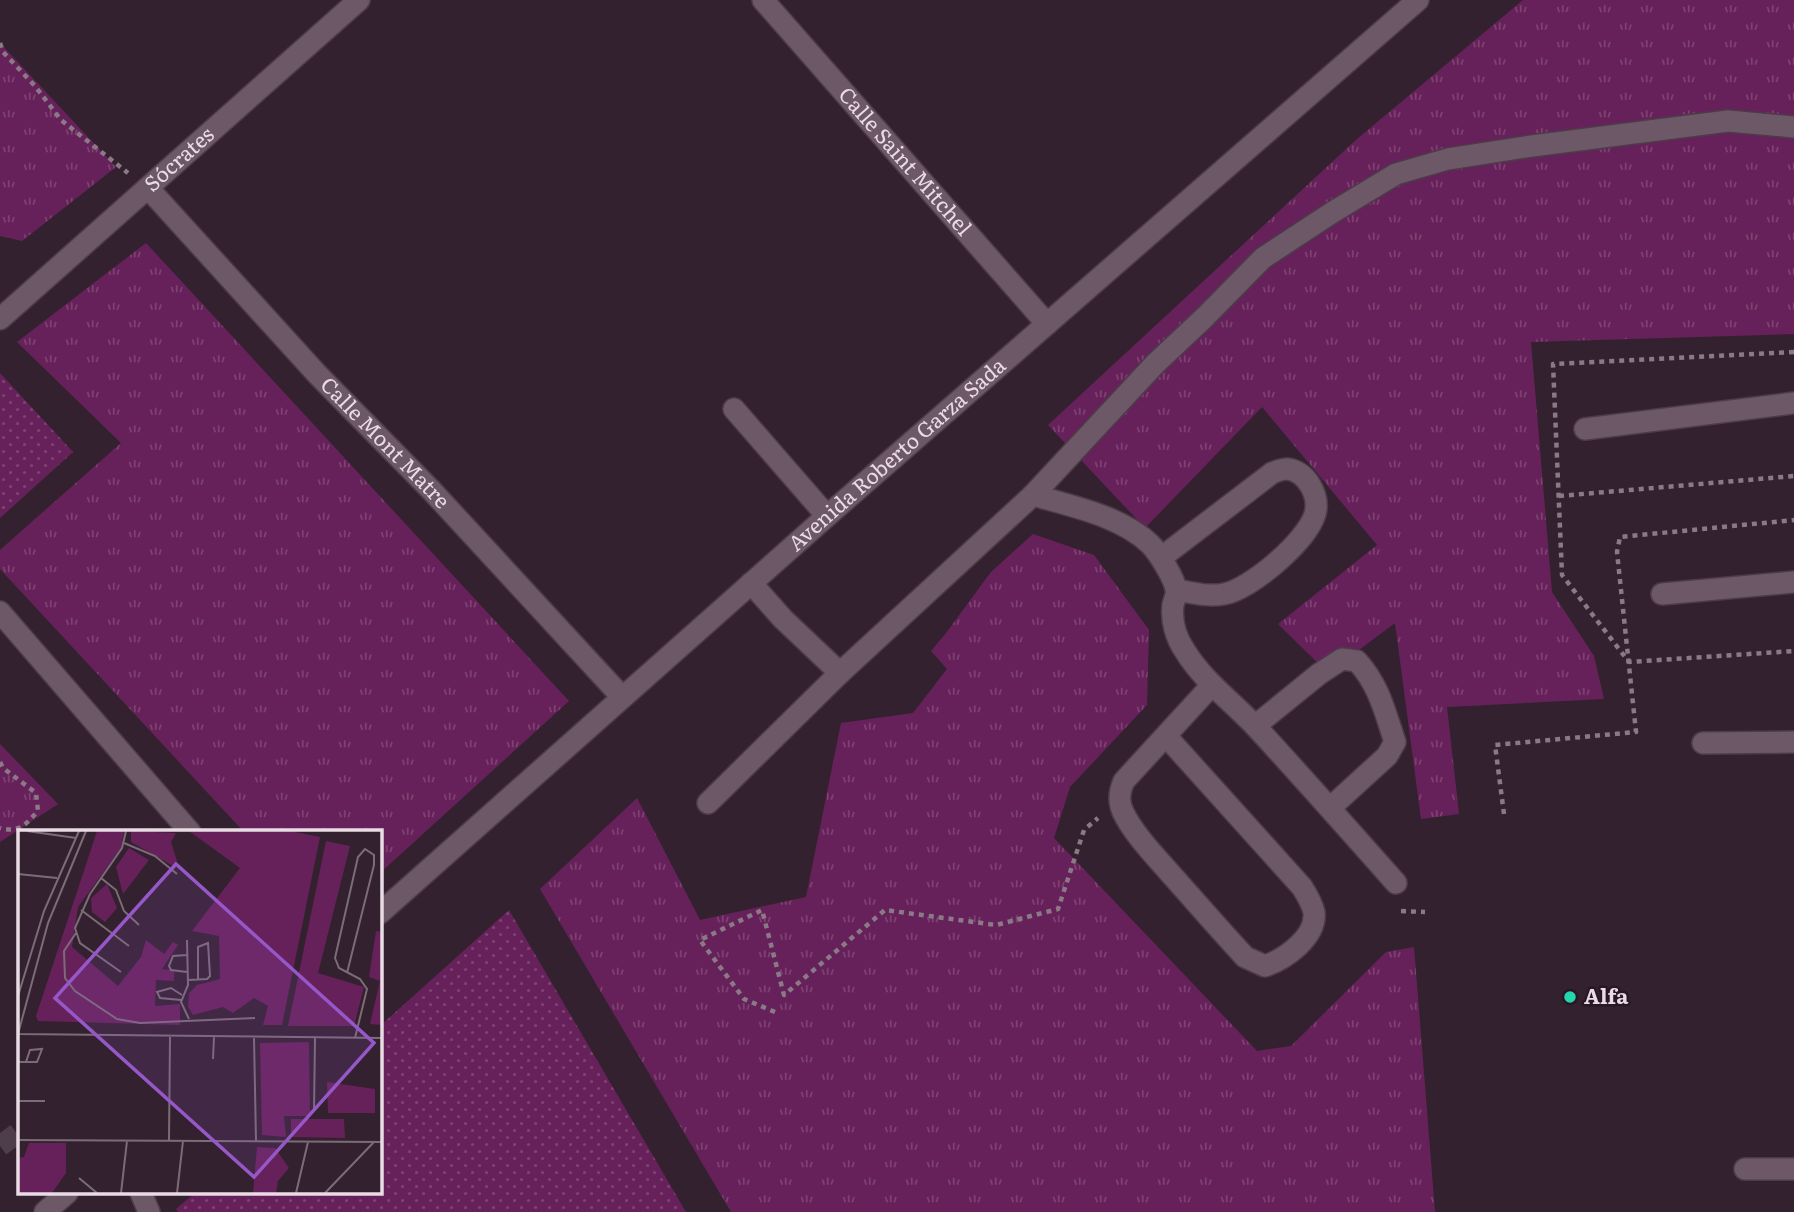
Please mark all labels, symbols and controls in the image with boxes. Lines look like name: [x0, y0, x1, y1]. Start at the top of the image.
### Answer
street label: Calle Saint Mitchel: [833, 79, 981, 241]
street label: Sócrates: [136, 118, 220, 197]
street label: Avenida Roberto Garza Sada: [780, 349, 1012, 557]
street label: Calle Mont Matre: [315, 368, 458, 514]
inset map: [18, 830, 382, 1194]
place label: Alfa: [1584, 979, 1629, 1010]
marker: Alfa: [1562, 989, 1578, 1005]

